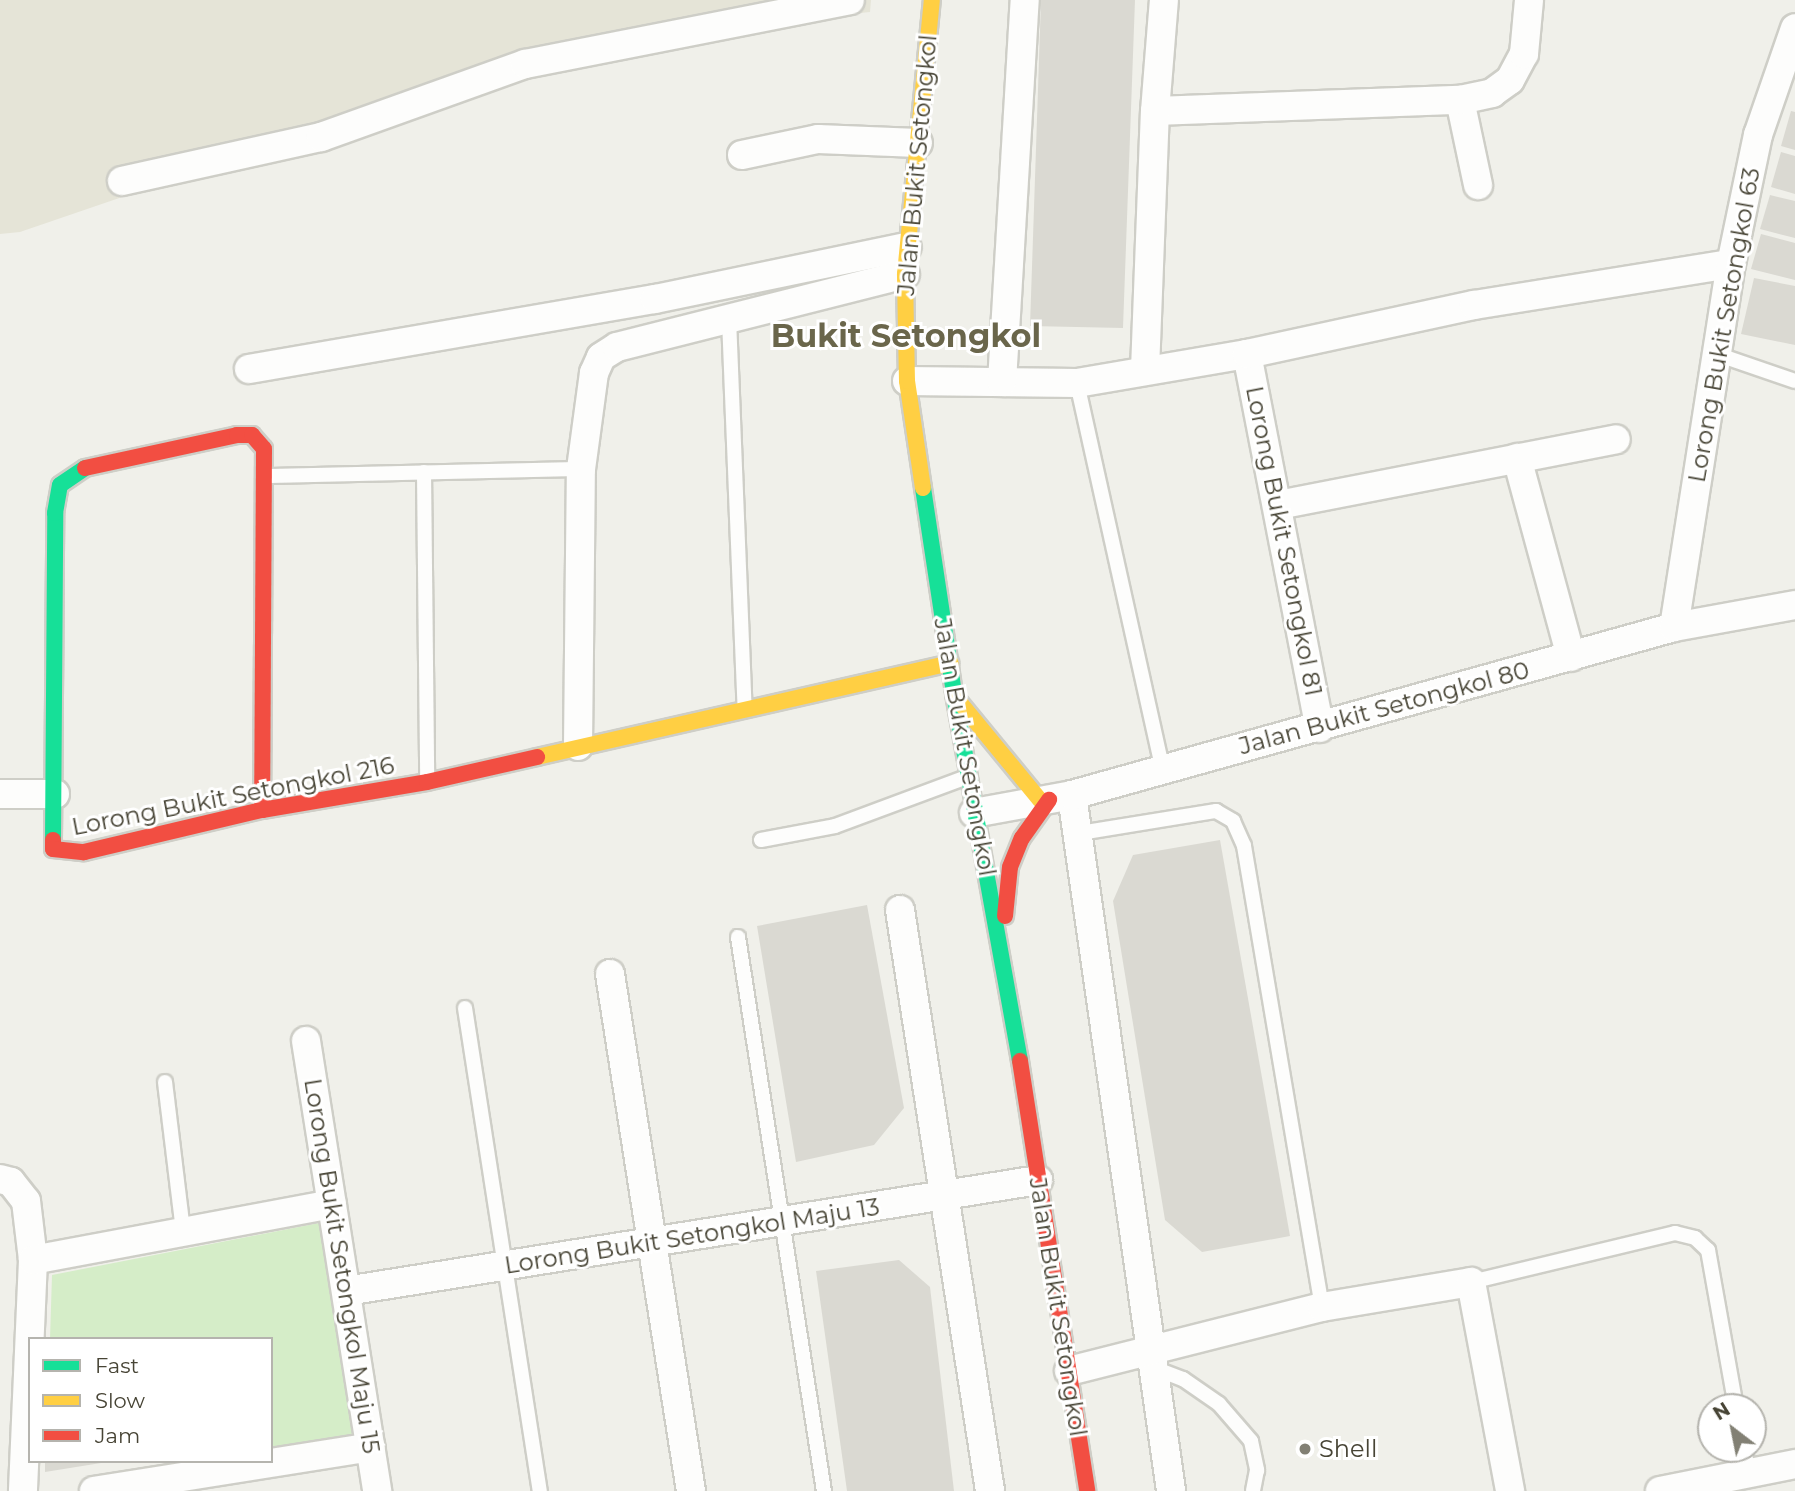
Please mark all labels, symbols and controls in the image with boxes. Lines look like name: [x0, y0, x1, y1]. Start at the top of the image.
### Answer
street label: Jalan Bukit Setongkol: [891, 33, 943, 297]
street label: Lorong Bukit Setongkol 63: [1682, 165, 1766, 485]
district label: Bukit Setongkol: [771, 317, 1041, 355]
street label: Lorong Bukit Setongkol 81: [1240, 384, 1328, 698]
street label: Jalan Bukit Setongkol: [928, 616, 1002, 878]
street label: Jalan Bukit Setongkol 80: [1236, 655, 1532, 761]
street label: Lorong Bukit Setongkol 216: [69, 751, 397, 841]
street label: Lorong Bukit Setongkol Maju 15: [298, 1076, 386, 1456]
street label: Jalan Bukit Setongkol: [1023, 1175, 1093, 1439]
street label: Lorong Bukit Setongkol Maju 13: [502, 1192, 882, 1280]
legend: [28, 1337, 273, 1463]
text: Fast: [95, 1353, 139, 1378]
text: Slow: [95, 1388, 145, 1413]
north arrow: [1697, 1393, 1767, 1463]
text: N: [1709, 1398, 1734, 1425]
text: Jam: [95, 1423, 140, 1448]
place label: Shell: [1319, 1435, 1377, 1463]
marker: Shell: [1297, 1441, 1313, 1457]

